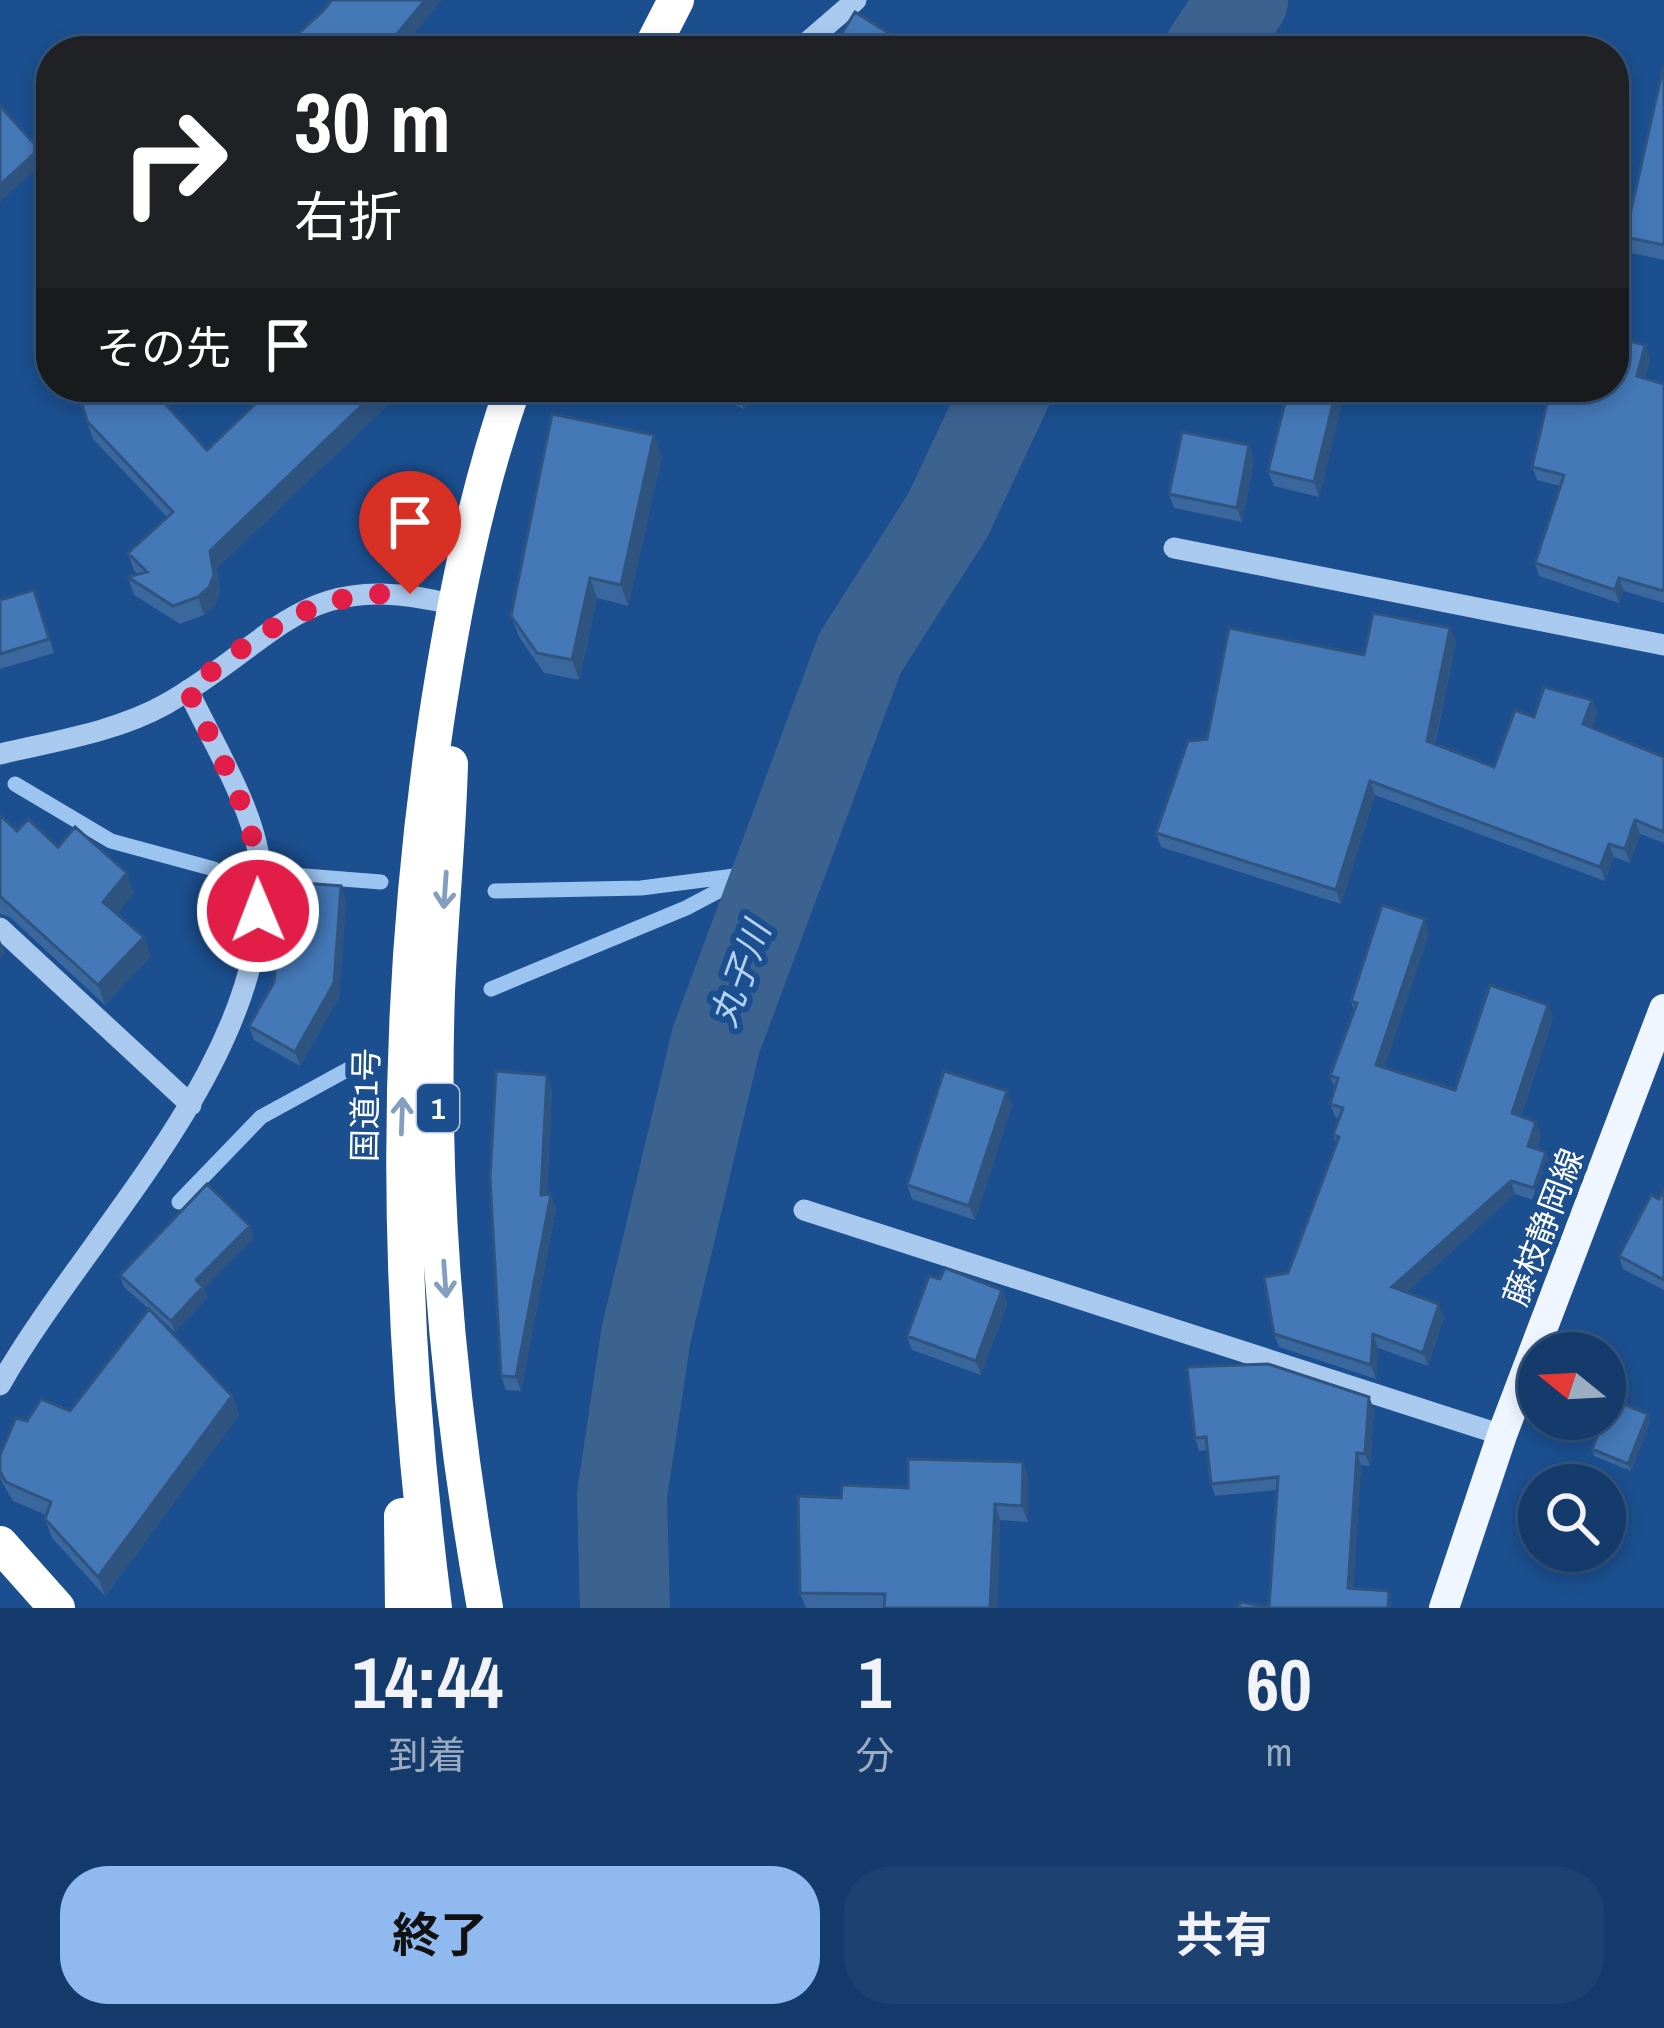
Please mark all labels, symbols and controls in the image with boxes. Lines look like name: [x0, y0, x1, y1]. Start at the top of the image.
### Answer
text: 30 m: [294, 65, 451, 178]
icon: right: [96, 84, 252, 240]
text: 右折: [294, 180, 402, 253]
icon: arrive: [255, 312, 321, 378]
text: その先: [96, 317, 231, 378]
pin: [359, 471, 461, 594]
icon: arrive: [377, 489, 443, 555]
position arrow: [195, 848, 321, 974]
one-way arrow: [433, 870, 456, 909]
water label: 丸子川: [699, 911, 782, 1033]
street label: 国道1号: [342, 1048, 388, 1162]
road number: 1: [417, 1084, 459, 1132]
one-way arrow: [391, 1097, 414, 1136]
street label: 藤枝静岡線: [1493, 1142, 1593, 1312]
one-way arrow: [433, 1259, 456, 1298]
north arrow: [1518, 1332, 1626, 1440]
map controls: [1518, 1332, 1626, 1572]
button: search: [1518, 1464, 1626, 1572]
text: 14:44: [352, 1633, 503, 1730]
text: 1: [858, 1633, 891, 1730]
text: 60: [1246, 1635, 1312, 1732]
text: m: [1266, 1726, 1292, 1778]
text: 到着: [389, 1729, 467, 1781]
text: 分: [855, 1729, 894, 1781]
button: 終了: [60, 1866, 820, 2004]
button: 共有: [844, 1866, 1604, 2004]

